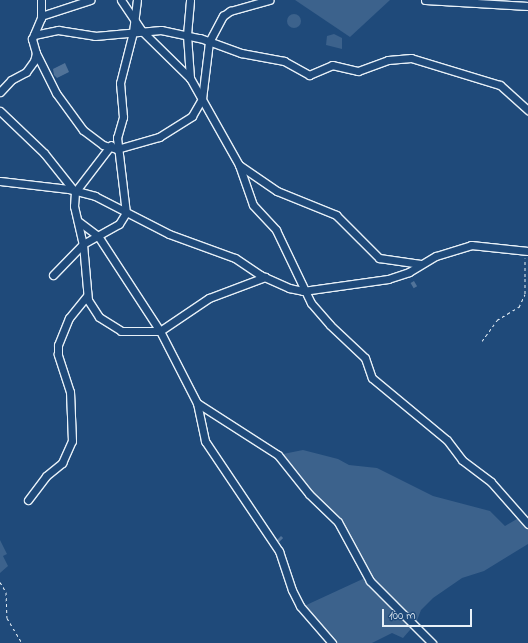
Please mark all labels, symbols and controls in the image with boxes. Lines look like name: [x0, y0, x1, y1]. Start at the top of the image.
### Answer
scale bar: [384, 601, 474, 627]
text: 100 m: [389, 607, 416, 625]

